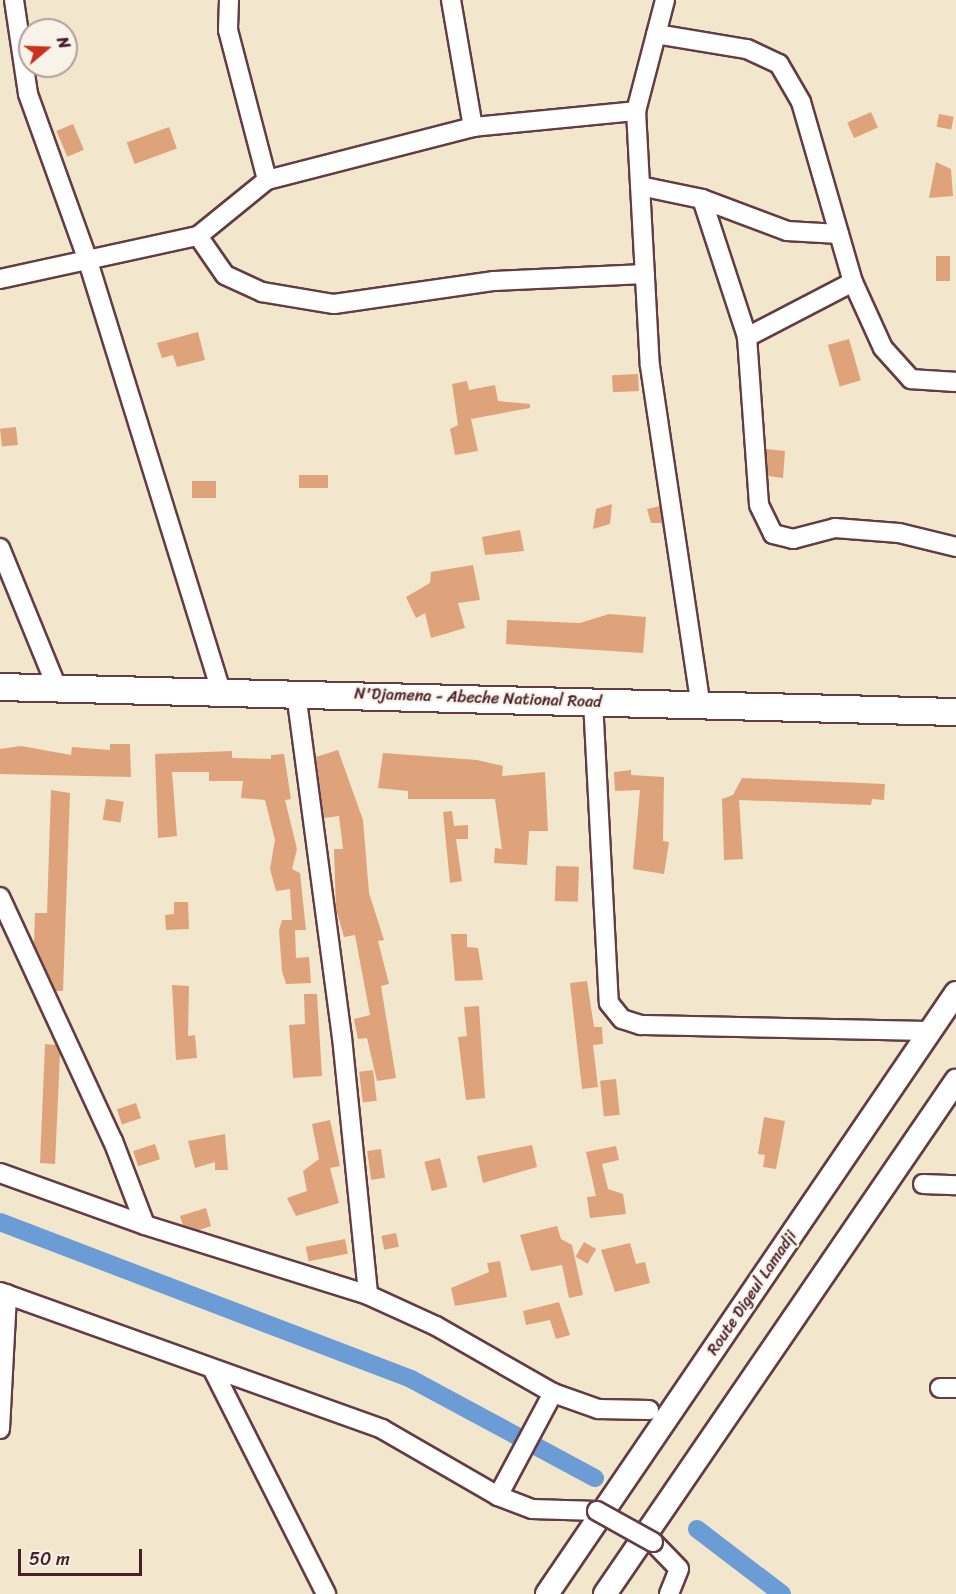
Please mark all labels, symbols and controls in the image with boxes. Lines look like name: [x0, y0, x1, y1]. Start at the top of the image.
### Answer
north arrow: [18, 18, 78, 78]
text: N: [48, 33, 79, 53]
street label: N'Djamena - Abeche National Road: [354, 684, 602, 712]
street label: Route Digeul Lamadji: [703, 1227, 801, 1359]
scale bar: [21, 1537, 146, 1575]
text: 50 m: [29, 1543, 70, 1575]

